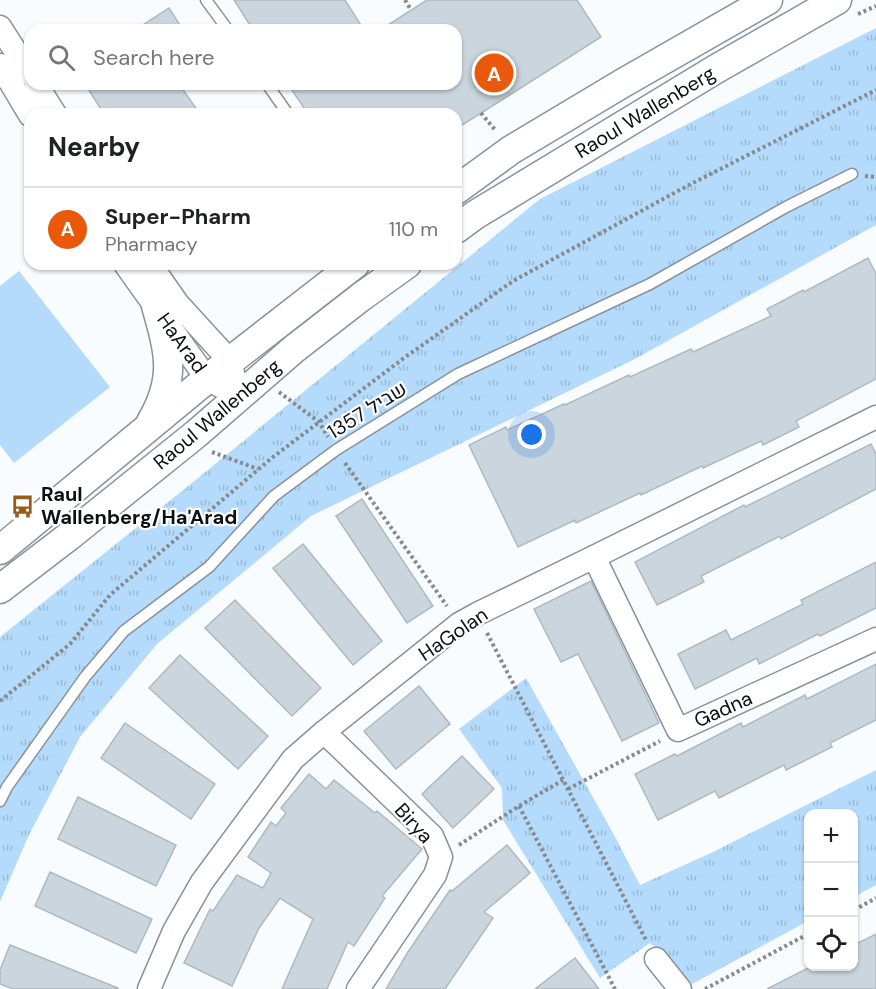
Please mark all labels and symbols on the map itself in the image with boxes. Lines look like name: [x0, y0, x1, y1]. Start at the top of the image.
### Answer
pin: A: [474, 50, 514, 96]
street label: Raoul Wallenberg: [570, 60, 720, 164]
street label: HaArad: [151, 308, 213, 378]
street label: Raoul Wallenberg: [148, 353, 286, 475]
street label: שביל 1357: [322, 375, 412, 445]
your location: [517, 420, 546, 449]
place label: Raul Wallenberg/Ha'Arad: [41, 481, 237, 530]
bus stop icon: Raul Wallenberg/Ha'Arad: [10, 493, 36, 519]
street label: HaGolan: [413, 601, 493, 667]
street label: Gadna: [690, 685, 756, 733]
street label: Birya: [389, 797, 439, 849]

